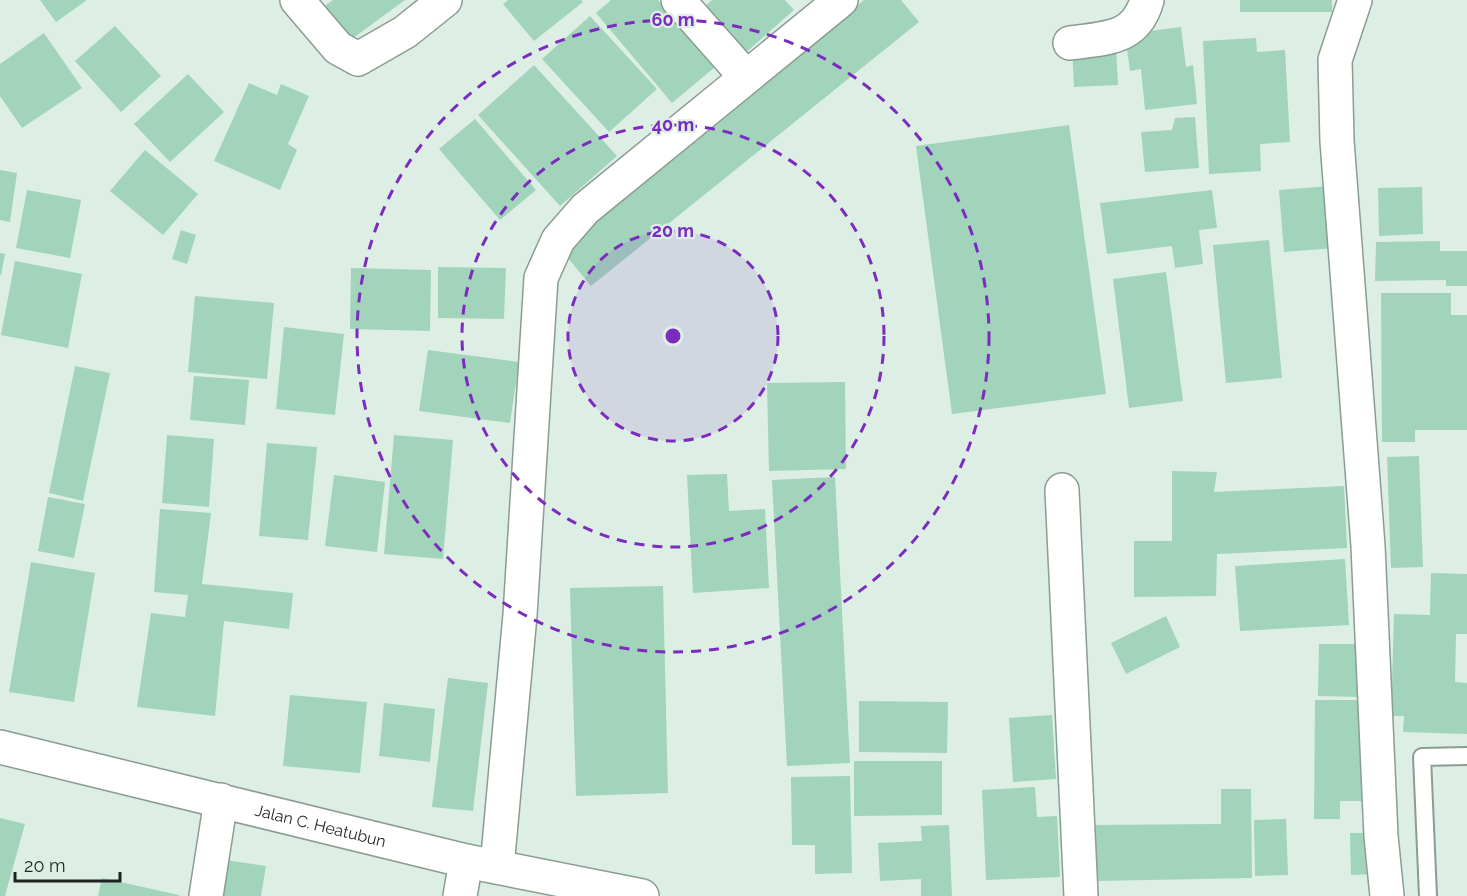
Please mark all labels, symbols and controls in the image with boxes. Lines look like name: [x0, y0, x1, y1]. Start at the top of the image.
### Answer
text: 60 m: [651, 9, 695, 30]
text: 40 m: [652, 114, 694, 135]
text: 20 m: [652, 220, 694, 241]
centre of rings: [663, 326, 683, 346]
street label: Jalan C. Heatubun: [253, 801, 388, 851]
scale bar: [15, 845, 120, 883]
text: 20 m: [24, 855, 66, 876]

